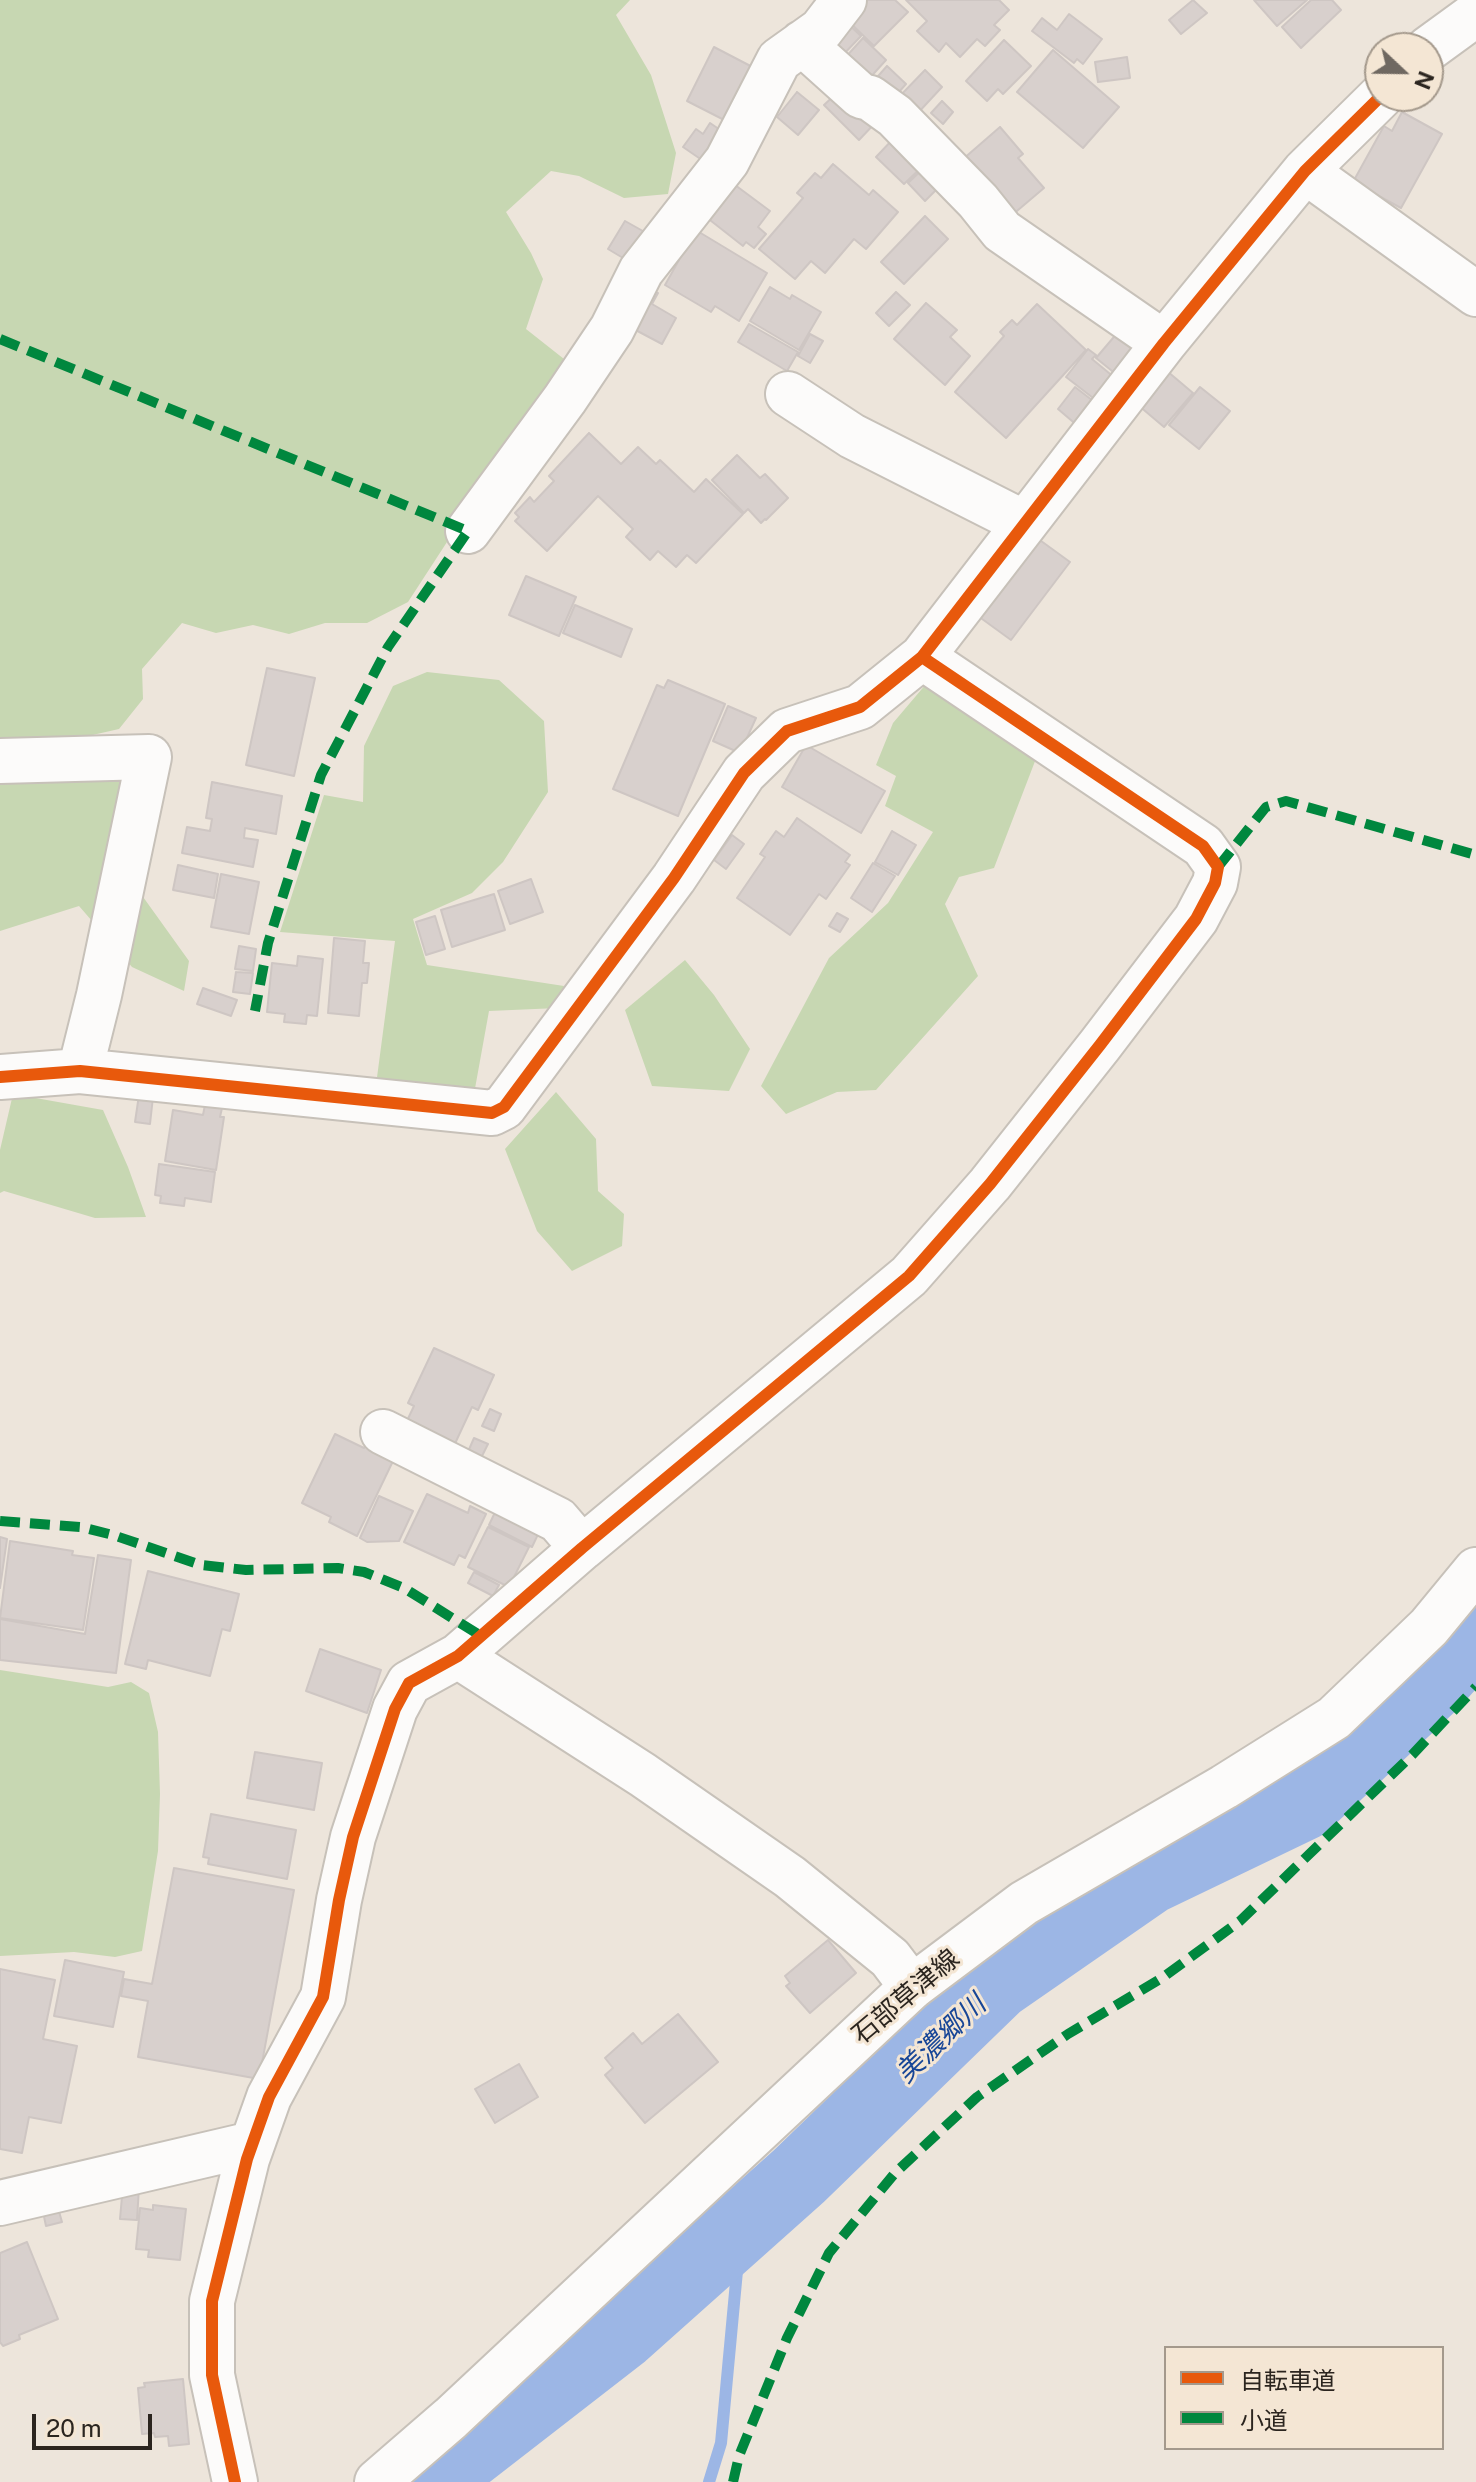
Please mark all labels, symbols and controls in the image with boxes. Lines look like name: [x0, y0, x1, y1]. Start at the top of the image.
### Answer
north arrow: [1364, 32, 1444, 112]
text: N: [1409, 67, 1440, 93]
street label: 石部草津線: [846, 1943, 966, 2051]
water label: 美濃郷川: [889, 1988, 993, 2090]
legend: [1164, 2346, 1444, 2450]
text: 自転車道: [1240, 2366, 1336, 2394]
scale bar: [36, 2398, 156, 2448]
text: 小道: [1240, 2406, 1288, 2434]
text: 20 m: [46, 2414, 102, 2442]

